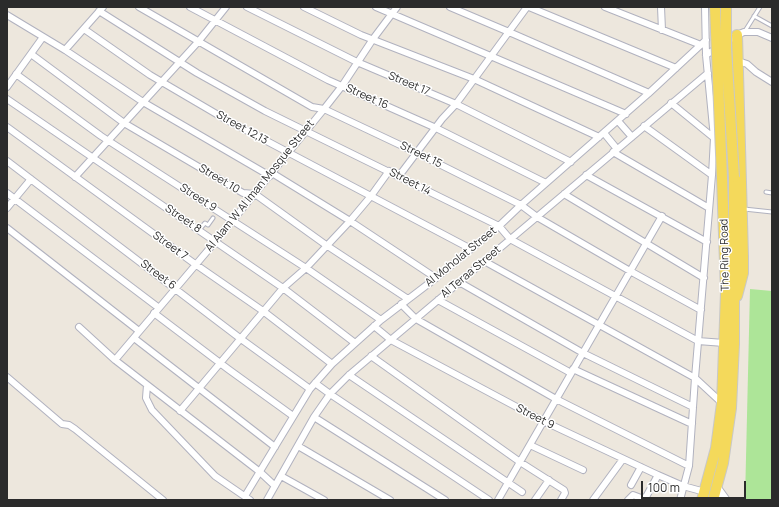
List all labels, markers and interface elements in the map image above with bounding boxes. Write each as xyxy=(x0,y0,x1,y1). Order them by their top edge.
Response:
street label: Street 17 xyxy=(386,69,432,99)
street label: Street 16 xyxy=(343,82,391,112)
street label: Street 12,13 xyxy=(214,108,270,148)
street label: Al Alam W Al Iman Mosque Street xyxy=(203,118,317,254)
street label: Street 15 xyxy=(398,139,444,171)
street label: Street 10 xyxy=(196,162,242,196)
street label: Street 14 xyxy=(387,166,433,198)
street label: Street 9 xyxy=(177,181,219,215)
street label: Street 8 xyxy=(162,202,204,236)
street label: The Ring Road xyxy=(718,219,732,291)
street label: Al Moholat Street xyxy=(423,224,499,290)
street label: Street 7 xyxy=(150,229,190,263)
street label: Al Teraa Street xyxy=(438,243,504,301)
street label: Street 6 xyxy=(138,257,178,293)
street label: Street 9 xyxy=(514,402,556,432)
scale bar xyxy=(643,473,748,499)
text: 100 m xyxy=(648,479,680,496)

